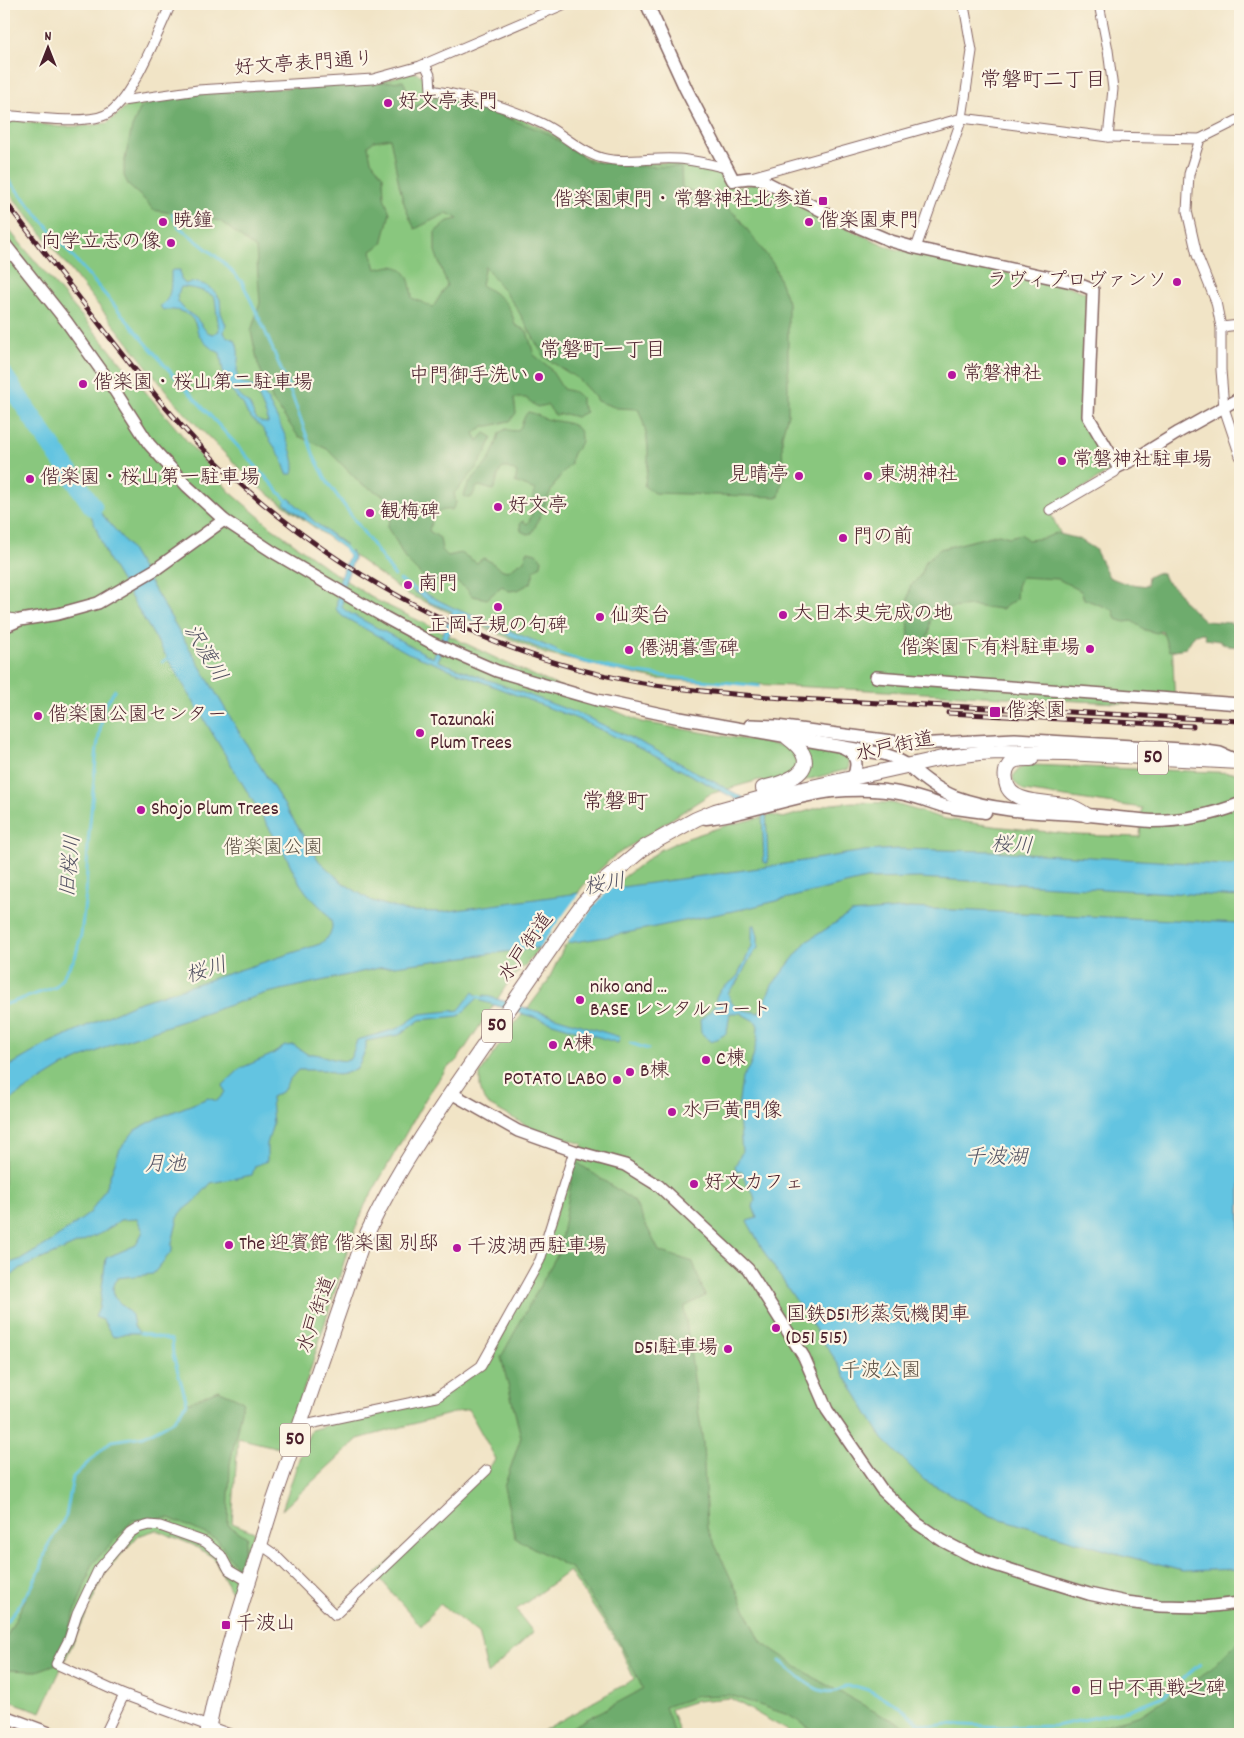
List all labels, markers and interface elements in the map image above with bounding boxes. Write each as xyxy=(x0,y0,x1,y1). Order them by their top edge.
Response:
north arrow xyxy=(22,22,72,72)
text: N xyxy=(45,27,52,47)
street label: 好文亭表門通り xyxy=(233,46,375,84)
district label: 常磐町二丁目 xyxy=(980,67,1106,97)
place label: 好文亭表門 xyxy=(398,89,498,117)
marker: 好文亭表門 xyxy=(382,97,394,109)
place label: 偕楽園東門・常磐神社北参道 xyxy=(553,187,813,215)
marker: 偕楽園東門・常磐神社北参道 xyxy=(817,195,829,207)
place label: 暁鐘 xyxy=(173,208,213,236)
place label: 偕楽園東門 xyxy=(819,208,919,236)
marker: 暁鐘 xyxy=(157,216,169,228)
marker: 偕楽園東門 xyxy=(803,216,815,228)
place label: 向学立志の像 xyxy=(41,229,161,257)
marker: 向学立志の像 xyxy=(165,237,177,249)
place label: ラヴィプロヴァンソ xyxy=(987,268,1167,296)
marker: ラヴィプロヴァンソ xyxy=(1171,276,1183,288)
district label: 常磐町一丁目 xyxy=(540,337,666,367)
place label: 常磐神社 xyxy=(962,361,1042,389)
place label: 中門御手洗い xyxy=(409,363,529,391)
marker: 常磐神社 xyxy=(946,369,958,381)
place label: 偕楽園・桜山第二駐車場 xyxy=(93,370,313,398)
marker: 中門御手洗い xyxy=(533,371,545,383)
marker: 偕楽園・桜山第二駐車場 xyxy=(77,378,89,390)
place label: 常磐神社駐車場 xyxy=(1072,447,1212,475)
marker: 常磐神社駐車場 xyxy=(1056,455,1068,467)
place label: 見晴亭 xyxy=(729,462,789,490)
place label: 東湖神社 xyxy=(878,462,958,490)
place label: 偕楽園・桜山第一駐車場 xyxy=(40,465,260,493)
marker: 見晴亭 xyxy=(793,470,805,482)
marker: 東湖神社 xyxy=(862,470,874,482)
marker: 偕楽園・桜山第一駐車場 xyxy=(24,473,36,485)
place label: 好文亭 xyxy=(508,493,568,521)
place label: 観梅碑 xyxy=(380,499,440,527)
marker: 好文亭 xyxy=(492,501,504,513)
marker: 観梅碑 xyxy=(364,507,376,519)
place label: 門の前 xyxy=(853,524,913,552)
marker: 門の前 xyxy=(837,532,849,544)
place label: 南門 xyxy=(418,571,458,599)
marker: 南門 xyxy=(402,579,414,591)
marker: 正岡子規の句碑 xyxy=(492,601,504,613)
place label: 大日本史完成の地 xyxy=(793,601,953,629)
place label: 仙奕台 xyxy=(610,603,670,631)
marker: 大日本史完成の地 xyxy=(777,609,789,621)
marker: 仙奕台 xyxy=(594,611,606,623)
place label: 正岡子規の句碑 xyxy=(428,613,568,641)
water label: 沢渡川 xyxy=(175,619,233,689)
place label: 偕楽園下有料駐車場 xyxy=(900,635,1080,663)
place label: 僊湖暮雪碑 xyxy=(639,636,739,664)
marker: 偕楽園下有料駐車場 xyxy=(1084,643,1096,655)
marker: 僊湖暮雪碑 xyxy=(623,644,635,656)
place label: 偕楽園 xyxy=(1006,698,1066,726)
place label: 偕楽園公園センター xyxy=(48,702,227,730)
marker: 偕楽園 xyxy=(988,705,1002,719)
place label: Tazunaki Plum Trees xyxy=(430,707,512,758)
marker: 偕楽園公園センター xyxy=(32,710,44,722)
street label: 水戸街道 xyxy=(853,726,937,770)
marker: Tazunaki Plum Trees xyxy=(414,727,426,739)
road number: 50 xyxy=(1138,741,1168,774)
district label: 常磐町 xyxy=(582,788,648,819)
place label: Shojo Plum Trees xyxy=(151,796,279,824)
marker: Shojo Plum Trees xyxy=(135,804,147,816)
water label: 桜川 xyxy=(990,831,1034,863)
water label: 旧桜川 xyxy=(54,833,90,899)
park label: 偕楽園公園 xyxy=(223,835,323,863)
water label: 桜川 xyxy=(582,868,628,904)
street label: 水戸街道 xyxy=(493,907,561,989)
water label: 桜川 xyxy=(183,952,231,992)
place label: niko and ... BASE レンタルコート xyxy=(590,974,772,1025)
marker: niko and ... BASE レンタルコート xyxy=(574,994,586,1006)
road number: 50 xyxy=(482,1009,512,1042)
place label: A棟 xyxy=(563,1031,594,1059)
marker: A棟 xyxy=(547,1039,559,1051)
place label: C棟 xyxy=(716,1046,746,1074)
marker: C棟 xyxy=(700,1054,712,1066)
place label: B棟 xyxy=(640,1058,669,1086)
place label: POTATO LABO xyxy=(503,1066,607,1094)
marker: B棟 xyxy=(624,1066,636,1078)
marker: POTATO LABO xyxy=(611,1074,623,1086)
place label: 水戸黄門像 xyxy=(682,1098,782,1126)
marker: 水戸黄門像 xyxy=(666,1106,678,1118)
water label: 千波湖 xyxy=(965,1144,1029,1174)
water label: 月池 xyxy=(144,1151,187,1181)
place label: 好文カフェ xyxy=(704,1170,804,1198)
marker: 好文カフェ xyxy=(688,1178,700,1190)
place label: The 迎賓館 偕楽園 別邸 xyxy=(239,1231,439,1259)
place label: 千波湖西駐車場 xyxy=(467,1234,607,1262)
marker: The 迎賓館 偕楽園 別邸 xyxy=(223,1239,235,1251)
marker: 千波湖西駐車場 xyxy=(451,1242,463,1254)
street label: 水戸街道 xyxy=(292,1273,344,1357)
place label: 国鉄D51形蒸気機関車 (D51 515) xyxy=(786,1302,970,1353)
marker: 国鉄D51形蒸気機関車 (D51 515) xyxy=(770,1322,782,1334)
place label: D51駐車場 xyxy=(634,1335,718,1363)
marker: D51駐車場 xyxy=(722,1343,734,1355)
park label: 千波公園 xyxy=(841,1358,921,1386)
road number: 50 xyxy=(280,1424,310,1456)
place label: 千波山 xyxy=(236,1611,296,1639)
marker: 千波山 xyxy=(220,1619,232,1631)
place label: 日中不再戦之碑 xyxy=(1086,1676,1226,1704)
marker: 日中不再戦之碑 xyxy=(1070,1684,1082,1696)

